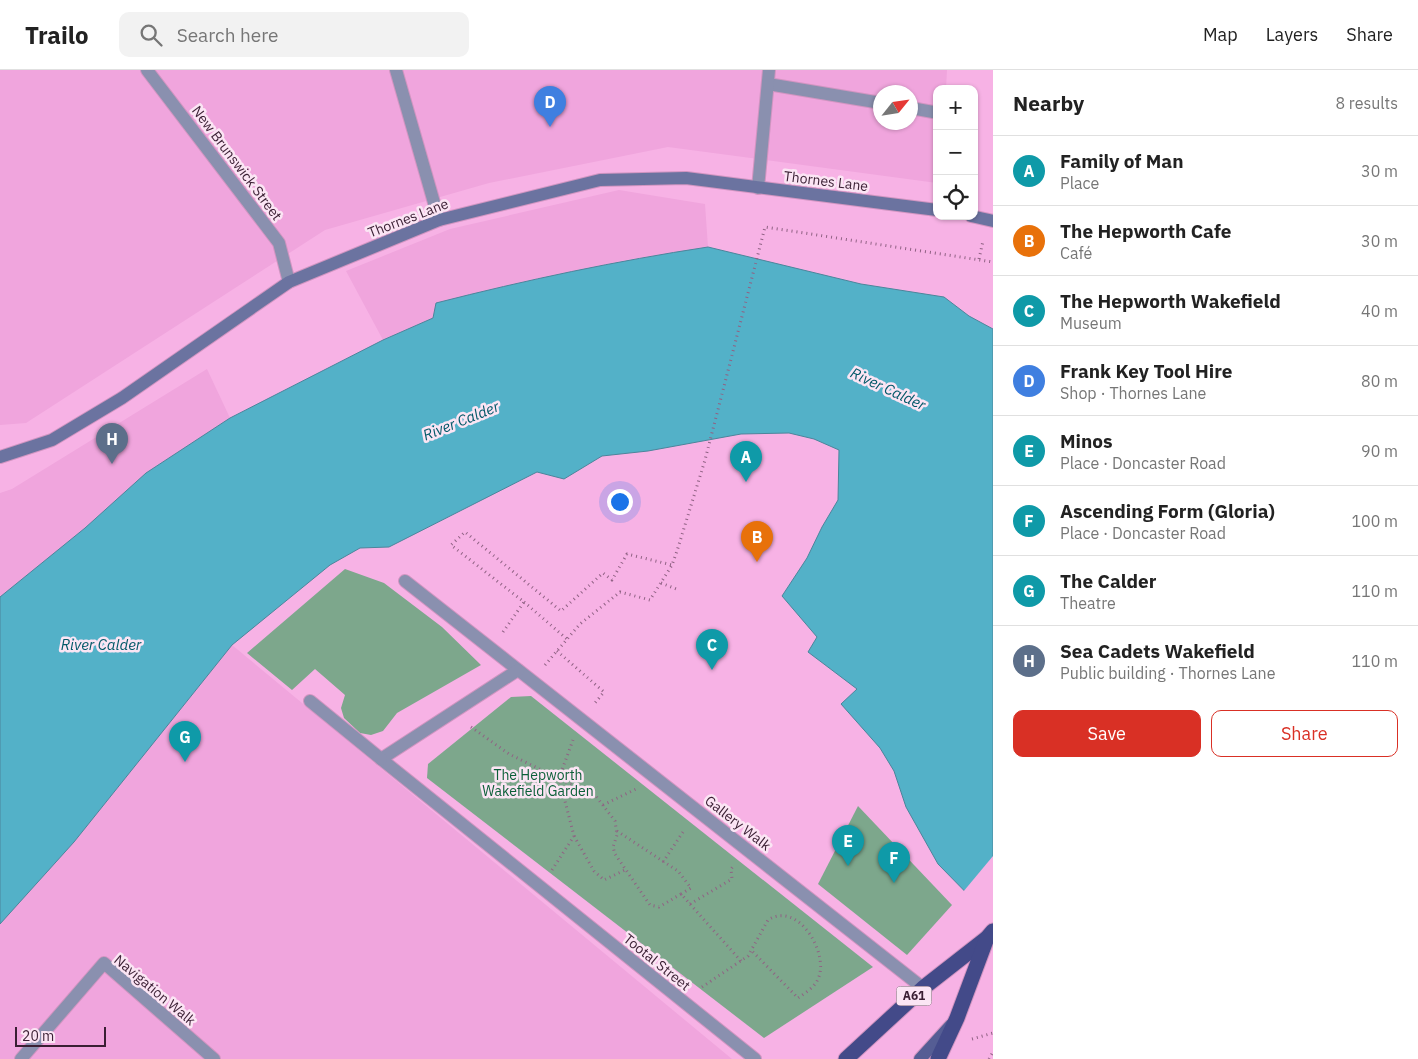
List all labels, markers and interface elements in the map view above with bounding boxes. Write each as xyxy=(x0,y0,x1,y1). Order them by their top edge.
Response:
search box xyxy=(119,12,469,57)
text: Trailo xyxy=(25,19,89,51)
icon: search xyxy=(137,21,165,49)
text: Search here xyxy=(177,23,278,47)
text: Map xyxy=(1203,23,1238,46)
text: Layers xyxy=(1266,23,1318,46)
text: Share xyxy=(1346,23,1393,46)
north arrow xyxy=(873,85,918,130)
map controls xyxy=(933,85,978,220)
button: + xyxy=(933,85,978,130)
pin: D xyxy=(534,86,566,127)
text: Nearby xyxy=(1013,89,1084,117)
text: 8 results xyxy=(1335,93,1398,113)
street label: New Brunswick Street xyxy=(188,102,286,224)
button: − xyxy=(933,130,978,175)
text: Family of Man xyxy=(1060,149,1184,173)
text: A xyxy=(1024,161,1034,181)
text: 30 m xyxy=(1361,161,1398,181)
street label: Thornes Lane xyxy=(783,167,869,195)
text: Place xyxy=(1060,173,1099,193)
button: locate xyxy=(933,175,978,220)
street label: Thornes Lane xyxy=(365,194,451,242)
text: The Hepworth Cafe xyxy=(1060,219,1231,243)
text: B xyxy=(1024,231,1034,251)
text: 30 m xyxy=(1361,231,1398,251)
text: Café xyxy=(1060,243,1092,263)
text: The Hepworth Wakefield xyxy=(1060,289,1281,313)
text: C xyxy=(1024,301,1034,321)
text: 40 m xyxy=(1361,301,1398,321)
text: Museum xyxy=(1060,313,1122,333)
text: Frank Key Tool Hire xyxy=(1060,359,1232,383)
water label: River Calder xyxy=(848,363,929,414)
text: D xyxy=(1023,371,1035,391)
text: 80 m xyxy=(1361,371,1398,391)
text: Shop · Thornes Lane xyxy=(1060,383,1206,403)
water label: River Calder xyxy=(420,396,502,444)
pin: H xyxy=(96,423,128,464)
text: Minos xyxy=(1060,429,1113,453)
pin: A xyxy=(730,441,762,482)
text: E xyxy=(1024,441,1034,461)
text: 90 m xyxy=(1361,441,1398,461)
text: Place · Doncaster Road xyxy=(1060,453,1226,473)
your location xyxy=(607,489,633,515)
text: Ascending Form (Gloria) xyxy=(1060,499,1275,523)
text: F xyxy=(1024,511,1034,531)
text: 100 m xyxy=(1351,511,1398,531)
pin: B xyxy=(741,521,773,562)
text: Place · Doncaster Road xyxy=(1060,523,1226,543)
text: The Calder xyxy=(1060,569,1156,593)
text: G xyxy=(1023,581,1035,601)
text: 110 m xyxy=(1351,581,1398,601)
text: Theatre xyxy=(1060,593,1116,613)
pin: C xyxy=(696,629,728,670)
water label: River Calder xyxy=(61,635,142,654)
text: Sea Cadets Wakefield xyxy=(1060,639,1255,663)
text: H xyxy=(1023,651,1035,671)
text: 110 m xyxy=(1351,651,1398,671)
text: Public building · Thornes Lane xyxy=(1060,663,1275,683)
button: Save xyxy=(1013,710,1201,757)
button: Share xyxy=(1211,710,1398,757)
pin: G xyxy=(169,721,201,762)
park label: The Hepworth Wakefield Garden xyxy=(482,766,594,800)
street label: Gallery Walk xyxy=(701,792,775,855)
pin: E xyxy=(832,825,864,866)
pin: F xyxy=(878,842,910,883)
street label: Tootal Street xyxy=(620,930,694,994)
street label: Navigation Walk xyxy=(111,951,200,1030)
road number: A61 xyxy=(896,986,932,1006)
scale bar xyxy=(15,1024,106,1047)
text: 20 m xyxy=(22,1027,54,1045)

